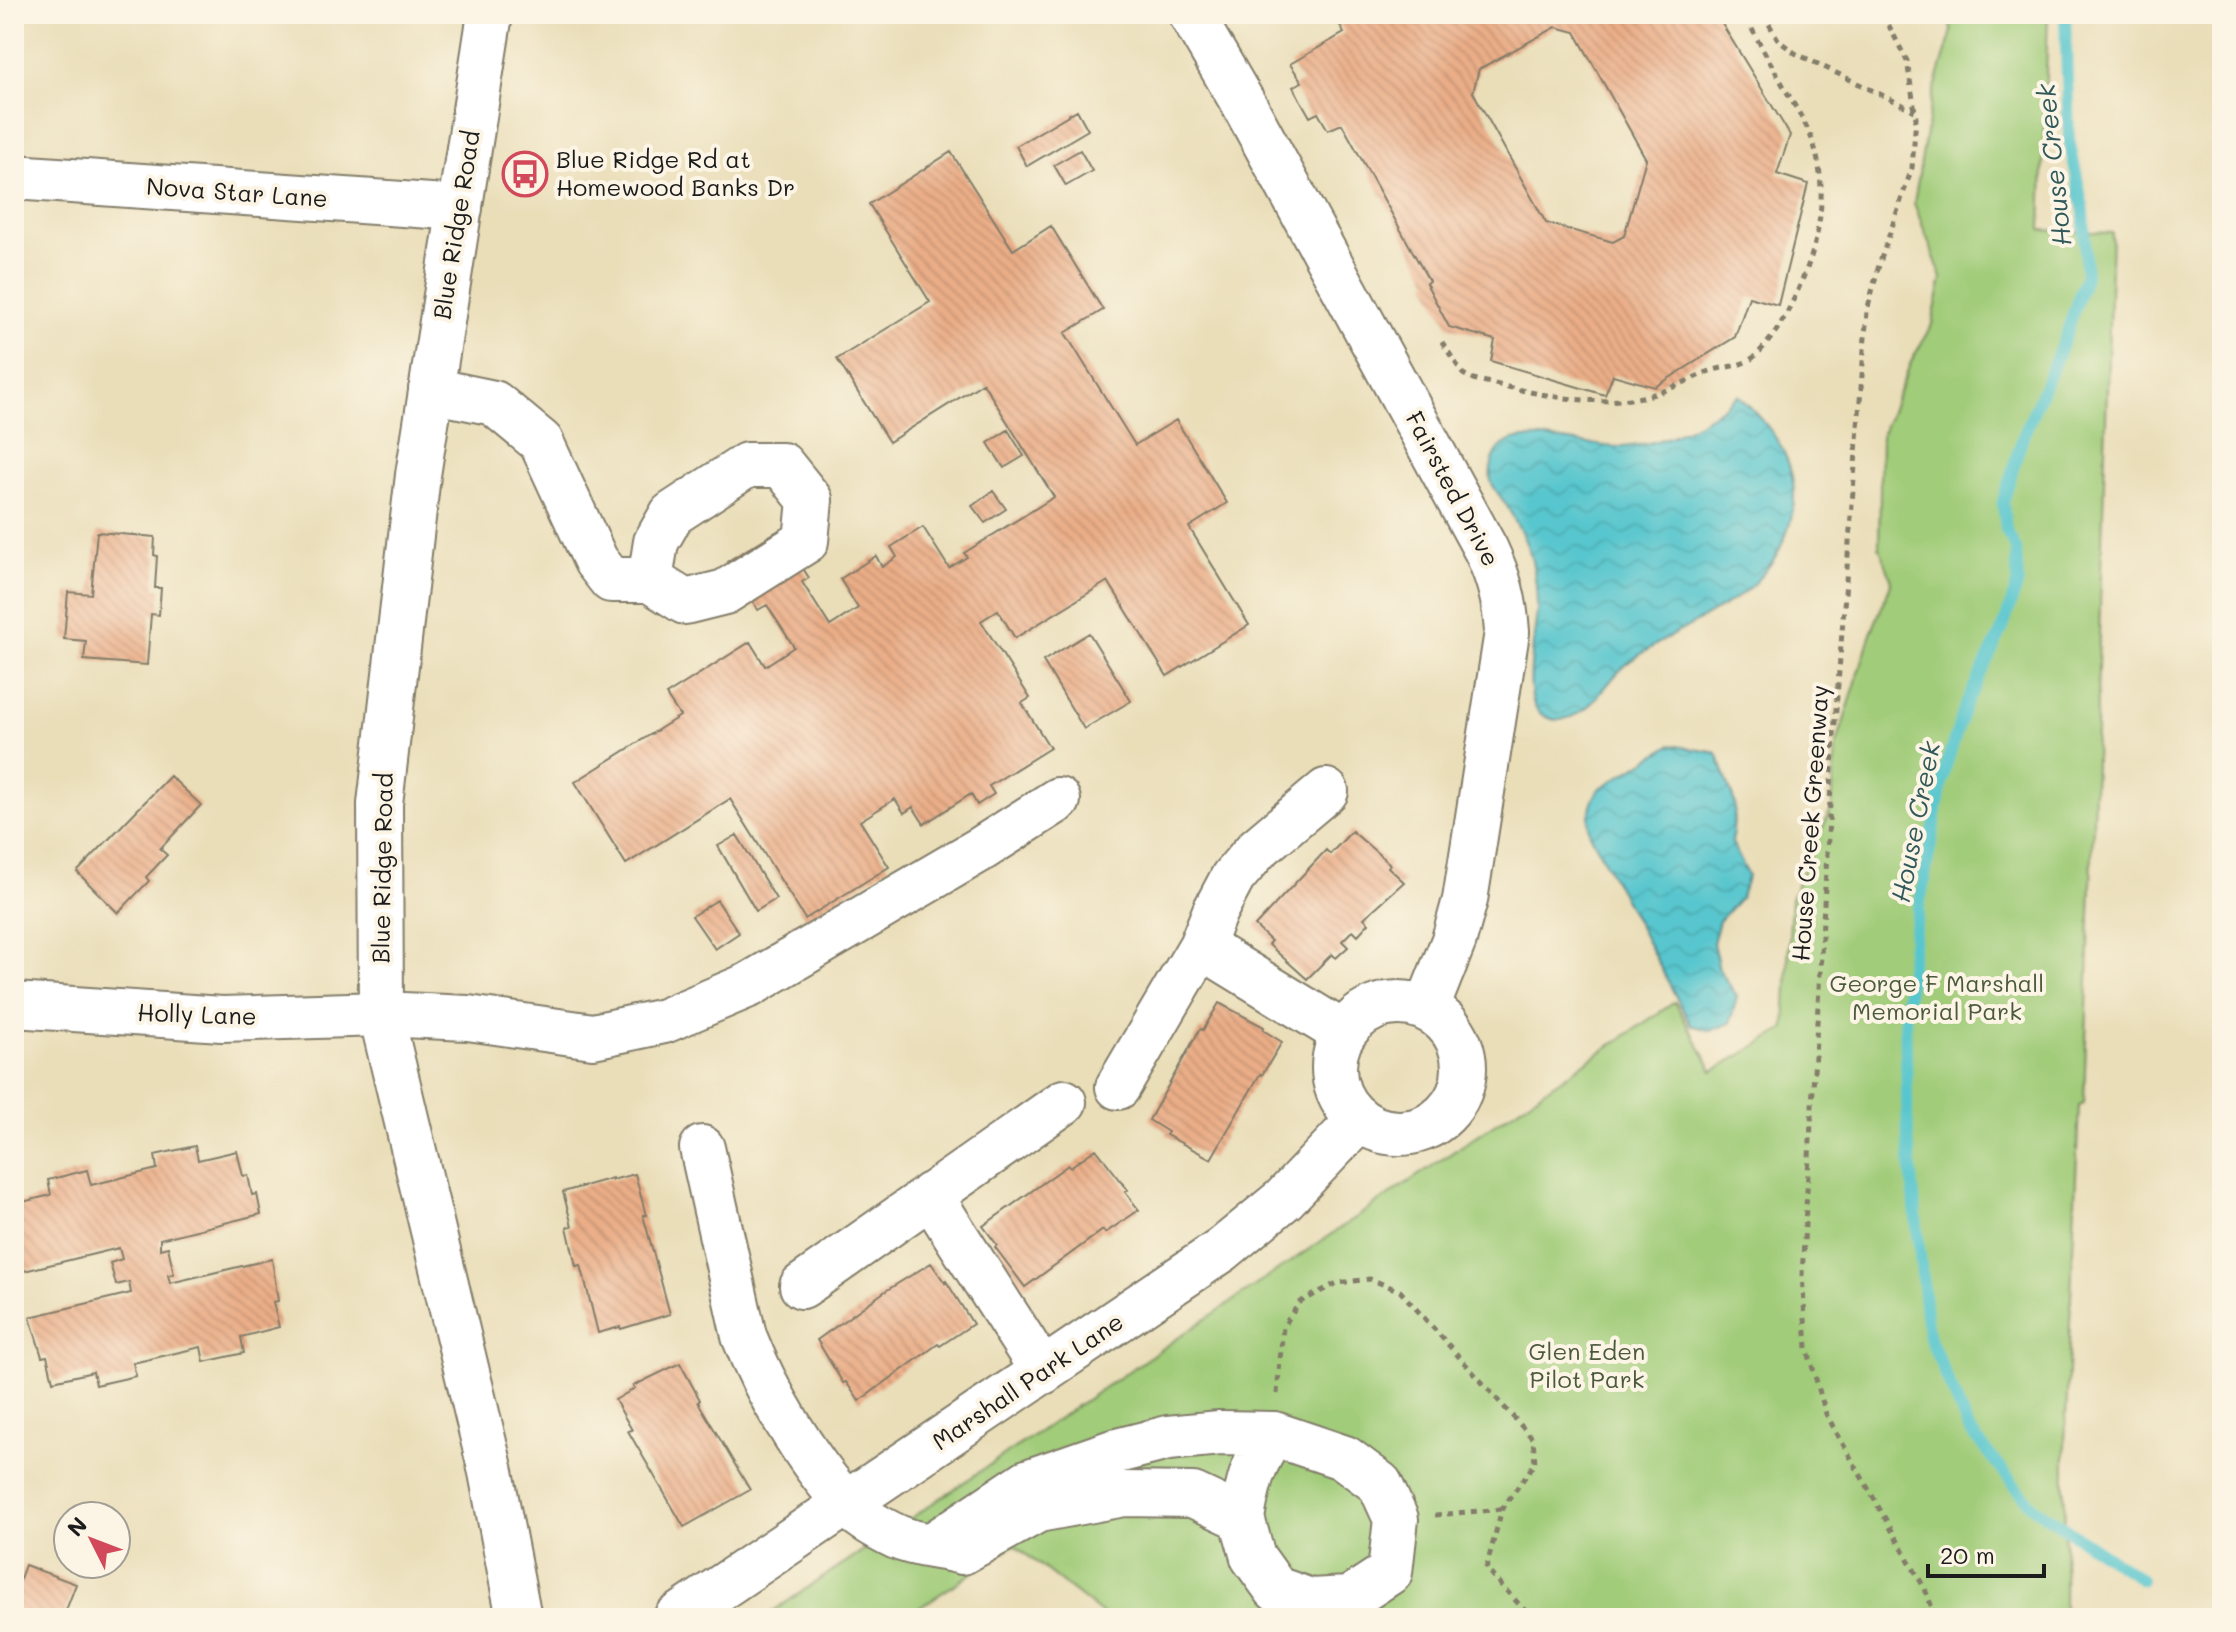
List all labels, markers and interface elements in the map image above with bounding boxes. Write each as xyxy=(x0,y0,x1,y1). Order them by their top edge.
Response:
water label: House Creek xyxy=(2027,81,2078,248)
street label: Blue Ridge Road xyxy=(425,128,486,321)
place label: Blue Ridge Rd at Homewood Banks Dr xyxy=(556,143,795,202)
bus stop icon: Blue Ridge Rd at Homewood Banks Dr xyxy=(501,150,549,198)
street label: Nova Star Lane xyxy=(145,170,329,213)
street label: Fairsted Drive xyxy=(1399,405,1507,571)
street label: House Creek Greenway xyxy=(1784,684,1835,962)
water label: House Creek xyxy=(1883,737,1947,905)
street label: Blue Ridge Road xyxy=(364,772,399,964)
park label: George F Marshall Memorial Park xyxy=(1830,967,2044,1026)
street label: Holly Lane xyxy=(137,996,257,1031)
street label: Marshall Park Lane xyxy=(926,1305,1129,1456)
park label: Glen Eden Pilot Park xyxy=(1529,1335,1645,1394)
north arrow xyxy=(52,1500,132,1580)
text: N xyxy=(60,1510,93,1542)
scale bar xyxy=(1928,1528,2044,1578)
text: 20 m xyxy=(1940,1539,1995,1570)

